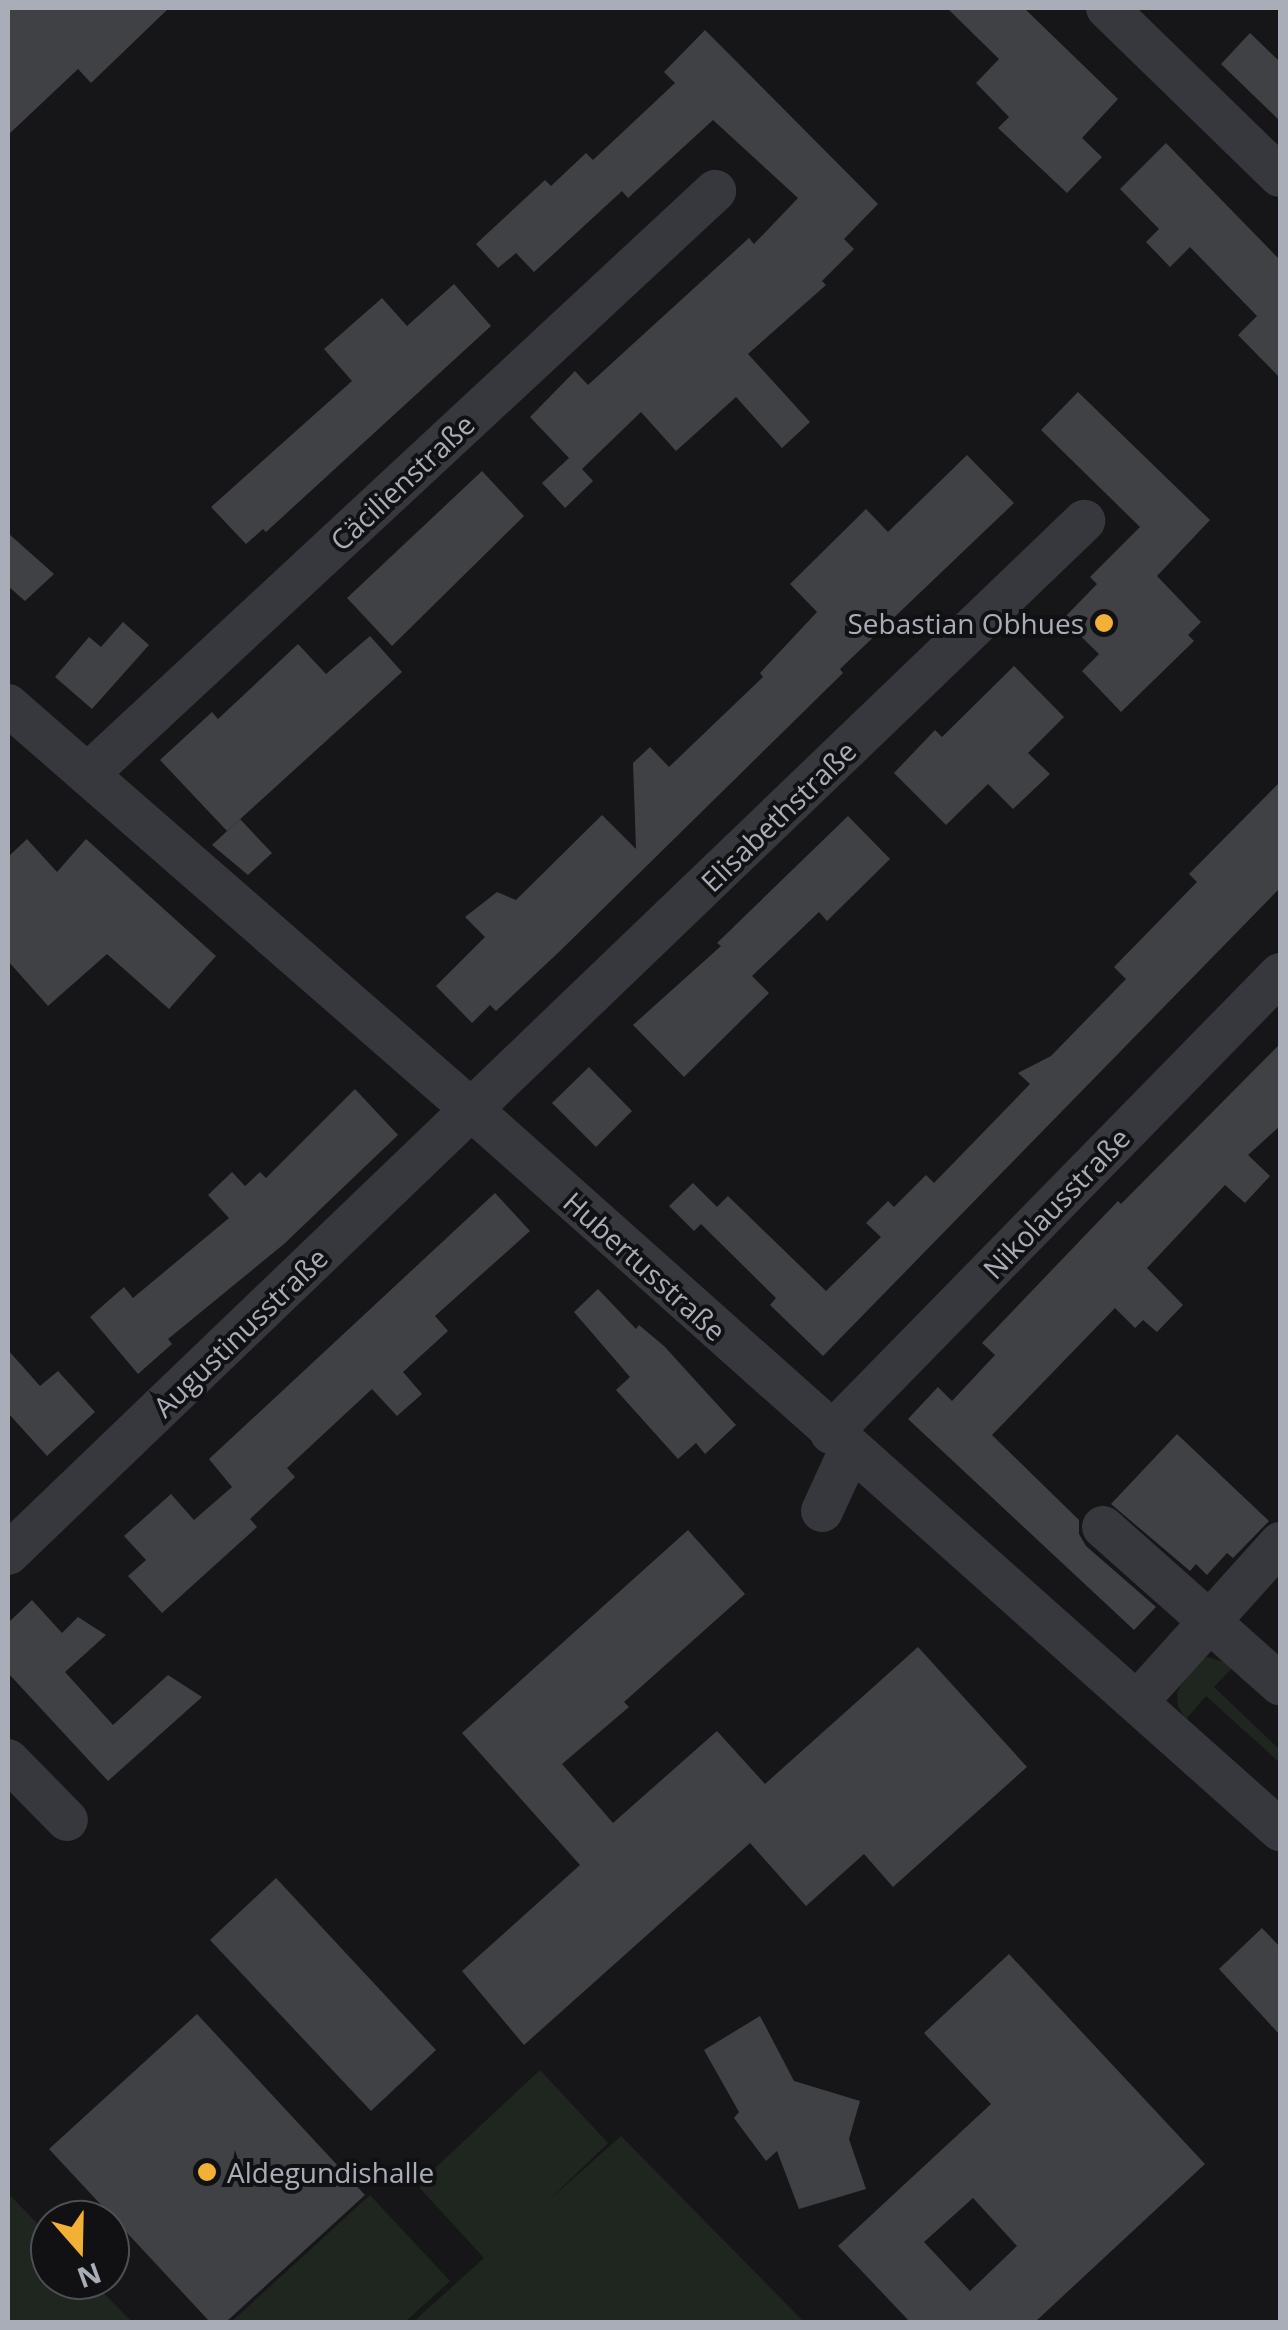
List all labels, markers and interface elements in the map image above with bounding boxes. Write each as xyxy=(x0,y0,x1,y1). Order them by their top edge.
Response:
street label: Cäcilienstraße xyxy=(323,407,481,557)
place label: Sebastian Obhues xyxy=(848,606,1084,640)
marker: Sebastian Obhues xyxy=(1093,612,1115,634)
street label: Elisabethstraße xyxy=(694,734,862,898)
street label: Nikolausstraße xyxy=(976,1121,1136,1285)
street label: Hubertusstraße xyxy=(557,1185,733,1347)
street label: Augustinusstraße xyxy=(146,1240,334,1424)
place label: Aldegundishalle xyxy=(227,2155,434,2189)
marker: Aldegundishalle xyxy=(196,2161,218,2183)
north arrow xyxy=(30,2200,130,2300)
text: N xyxy=(72,2255,107,2298)

